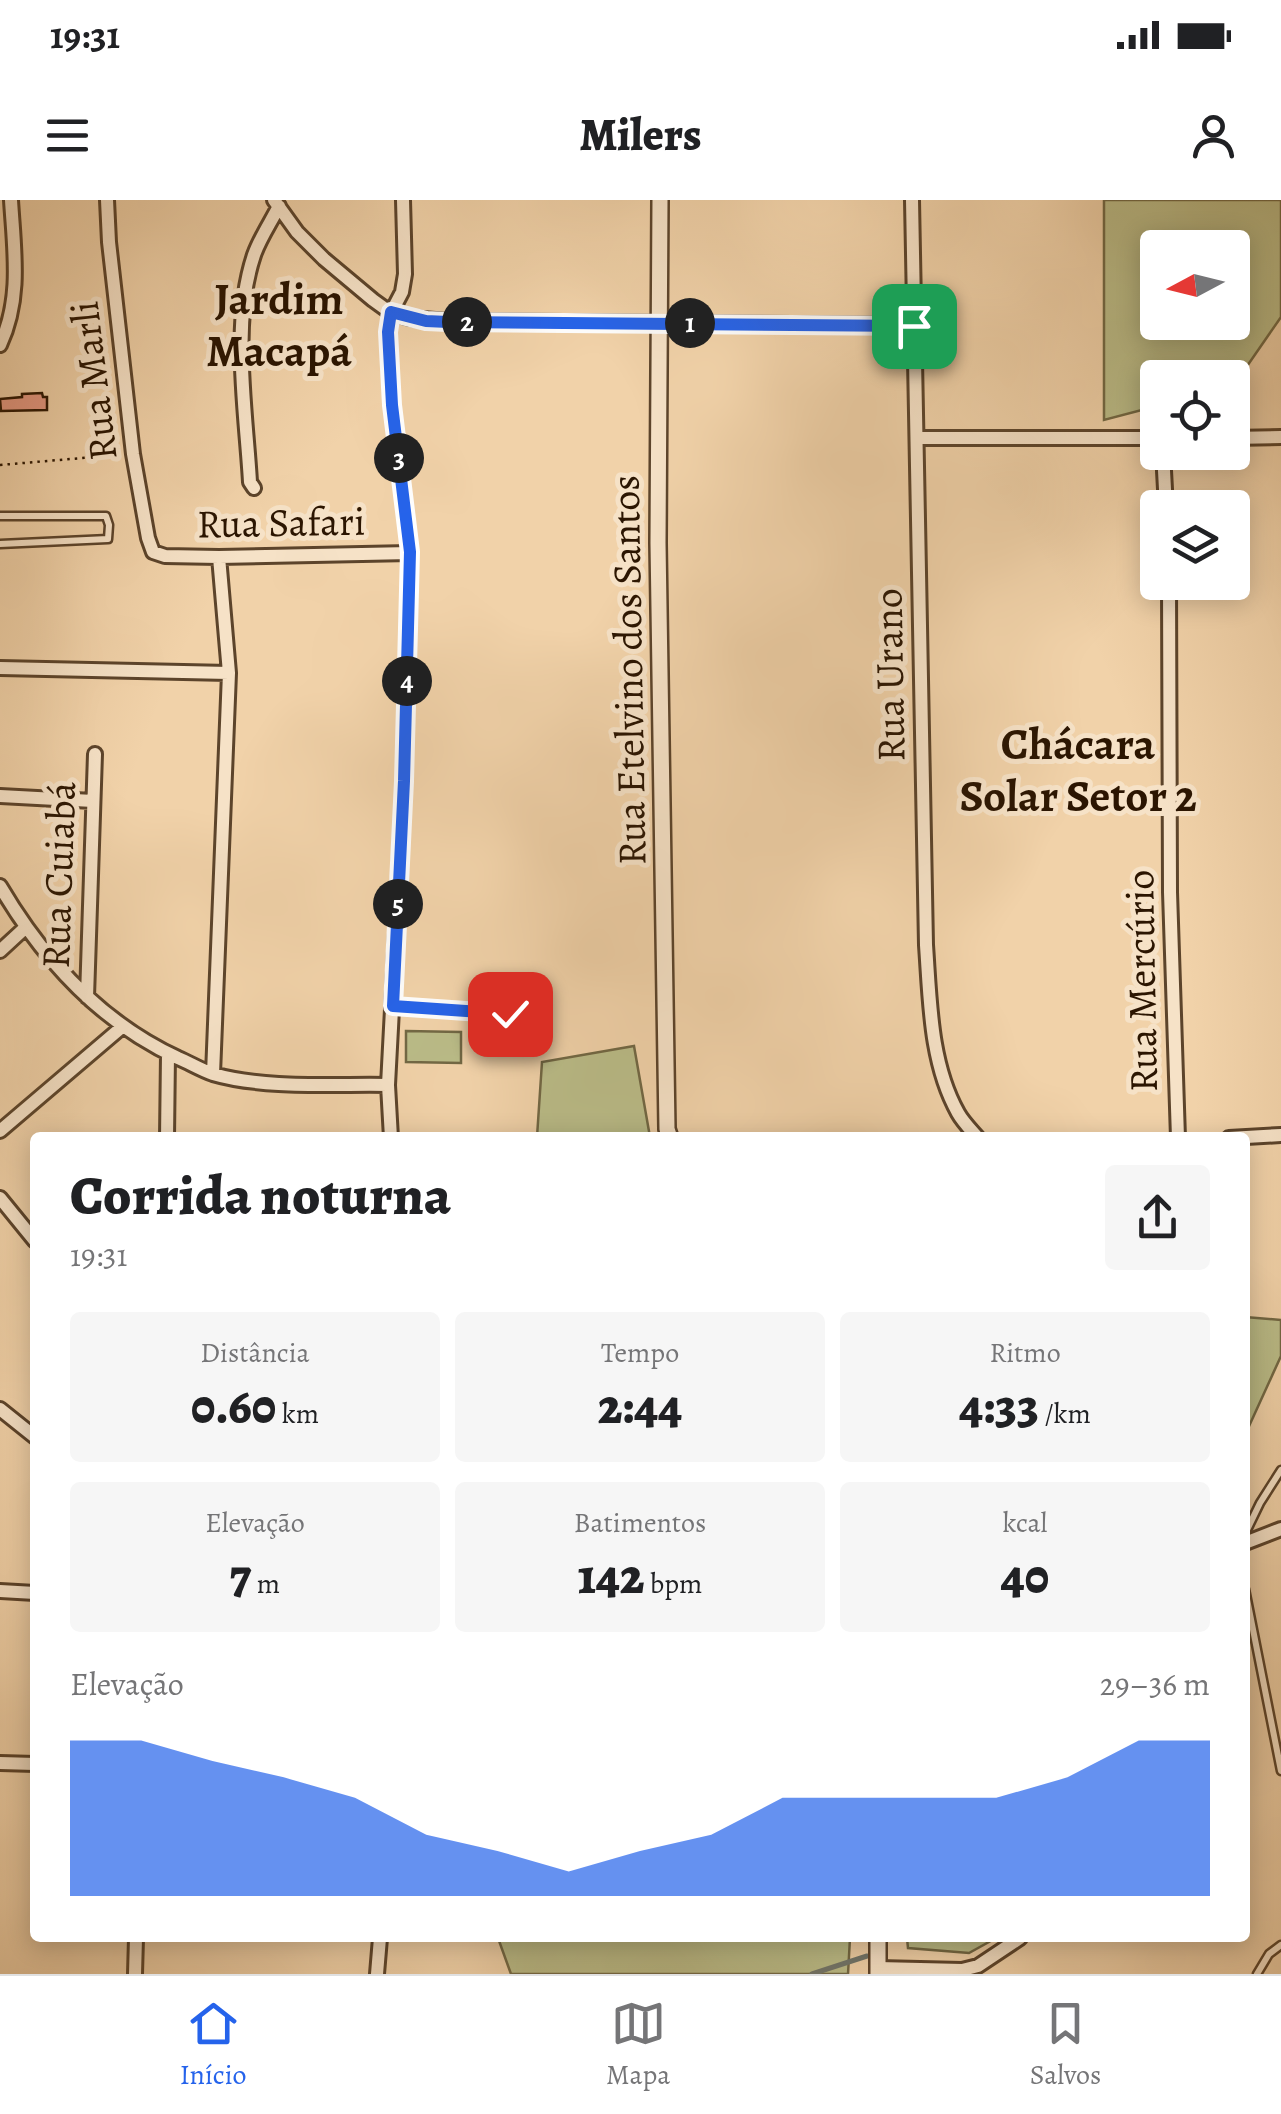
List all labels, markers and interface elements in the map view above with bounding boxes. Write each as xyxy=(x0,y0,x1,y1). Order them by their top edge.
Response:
text: 19:31 xyxy=(50,9,120,61)
text: Milers xyxy=(579,104,702,166)
icon: menu xyxy=(40,108,95,163)
icon: person xyxy=(1186,108,1241,163)
north arrow xyxy=(1140,230,1250,340)
map controls xyxy=(1140,230,1250,600)
district label: Jardim Macapá xyxy=(206,268,352,382)
pin xyxy=(872,284,957,369)
pin: 2 xyxy=(442,297,492,347)
street label: Rua Marli xyxy=(56,298,131,464)
pin: 1 xyxy=(665,298,715,348)
icon: arrive xyxy=(887,299,942,354)
text: 2 xyxy=(460,303,474,341)
text: 1 xyxy=(685,304,695,342)
button: locate xyxy=(1140,360,1250,470)
pin: 3 xyxy=(374,433,424,483)
text: 3 xyxy=(393,439,405,477)
street label: Rua Etelvino dos Santos xyxy=(598,474,659,866)
button: layers xyxy=(1140,490,1250,600)
street label: Rua Safari xyxy=(196,494,366,551)
street label: Rua Urano xyxy=(860,588,919,762)
pin: 4 xyxy=(382,656,432,706)
text: 4 xyxy=(400,662,414,700)
district label: Chácara Solar Setor 2 xyxy=(959,713,1197,827)
street label: Rua Cuiabá xyxy=(28,780,89,969)
street label: Rua Mercúrio xyxy=(1112,869,1171,1093)
pin: 5 xyxy=(373,879,423,929)
text: 5 xyxy=(392,885,404,923)
pin xyxy=(468,972,553,1057)
icon: check xyxy=(483,987,538,1042)
text: Corrida noturna xyxy=(70,1158,451,1233)
button: share xyxy=(1105,1165,1210,1270)
text: 19:31 xyxy=(70,1233,127,1277)
text: Distância xyxy=(200,1334,310,1372)
text: Tempo xyxy=(601,1334,679,1372)
text: Ritmo xyxy=(989,1334,1061,1372)
text: 0.60 xyxy=(191,1372,276,1440)
text: 2:44 xyxy=(598,1372,682,1440)
text: 4:33 xyxy=(959,1372,1039,1440)
text: km xyxy=(276,1395,319,1433)
text: /km xyxy=(1039,1395,1091,1433)
text: Elevação xyxy=(205,1504,305,1542)
text: Batimentos xyxy=(574,1504,706,1542)
text: kcal xyxy=(1003,1504,1047,1542)
text: 7 xyxy=(230,1542,251,1610)
text: 142 xyxy=(578,1542,644,1610)
text: 40 xyxy=(1001,1542,1049,1610)
text: m xyxy=(251,1565,280,1603)
text: bpm xyxy=(644,1565,702,1603)
text: Elevação xyxy=(70,1662,184,1706)
text: 29–36 m xyxy=(1100,1662,1210,1706)
tab: Início xyxy=(180,1996,247,2094)
tab: Mapa xyxy=(606,1996,670,2094)
tab: Salvos xyxy=(1030,1996,1101,2094)

